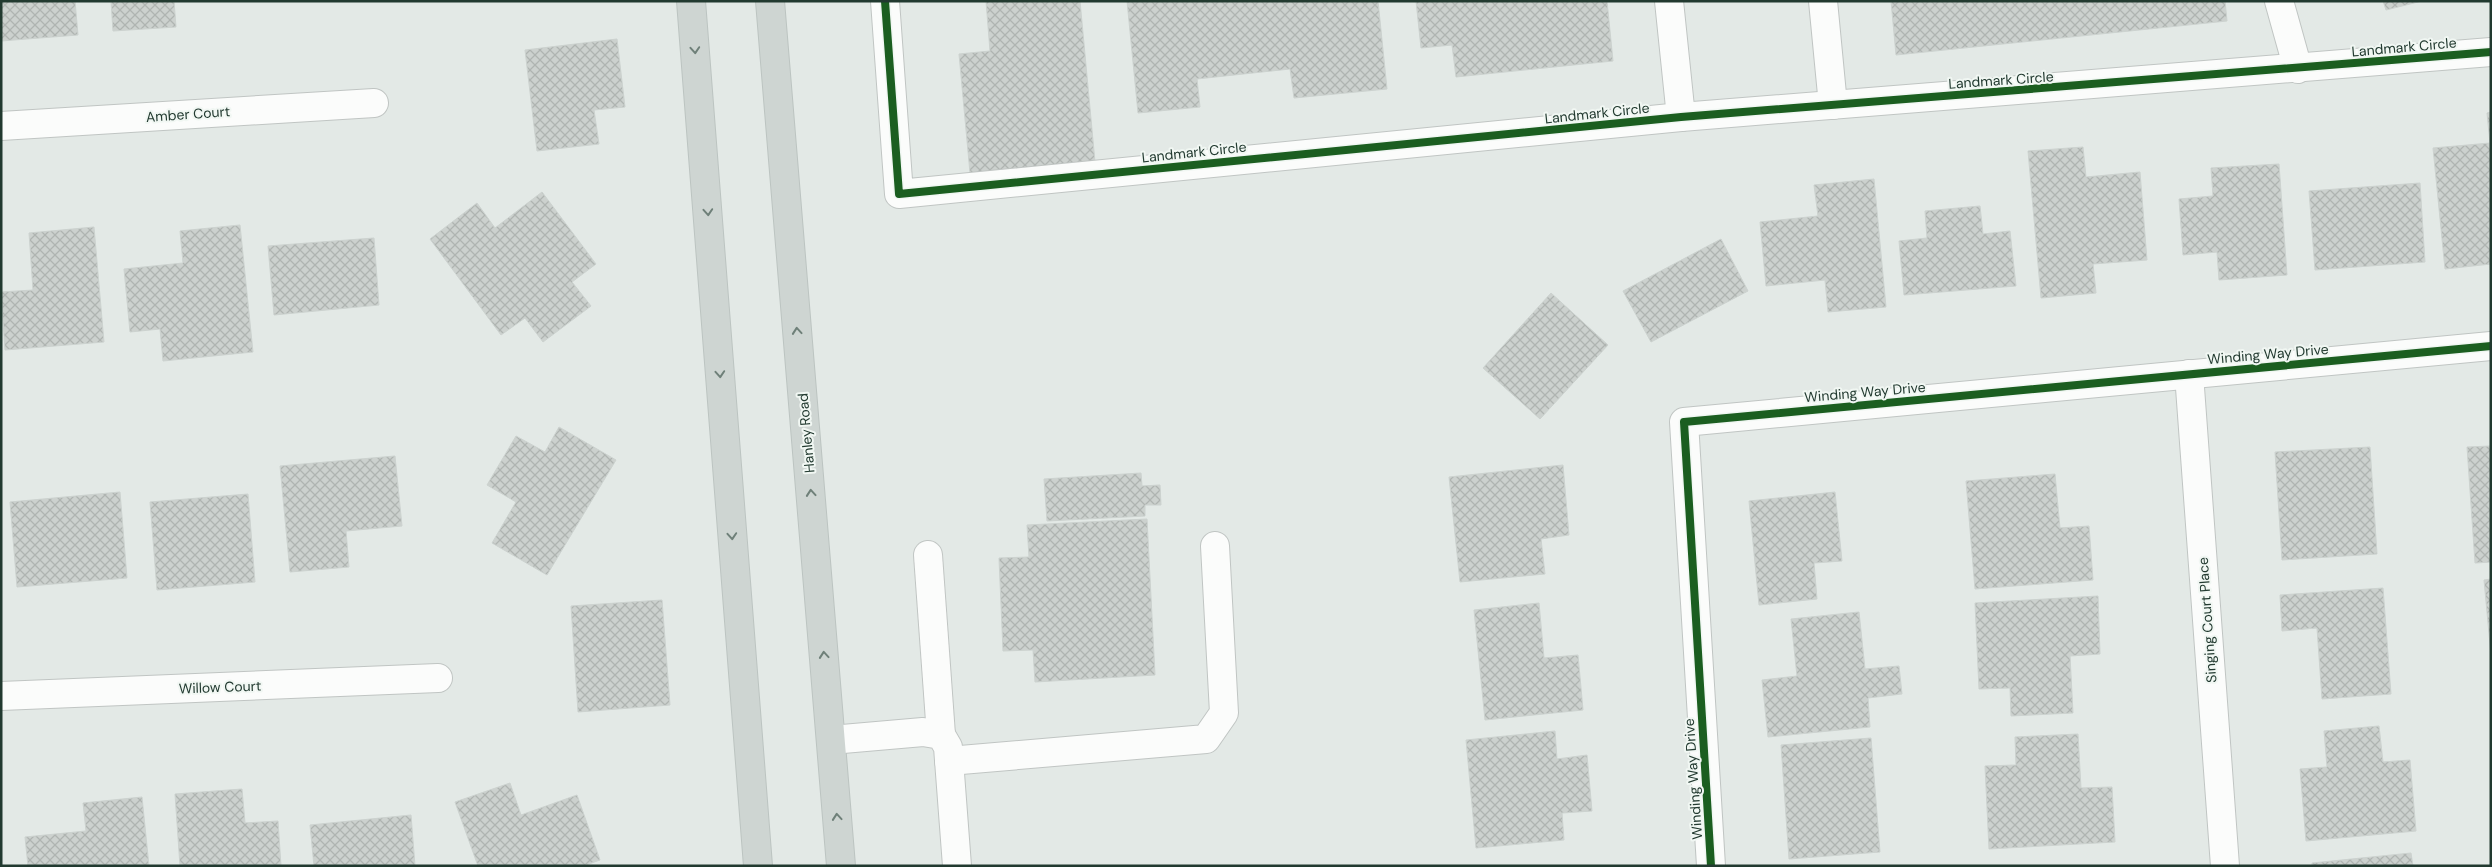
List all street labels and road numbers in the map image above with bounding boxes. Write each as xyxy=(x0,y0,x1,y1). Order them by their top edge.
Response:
street label: Landmark Circle xyxy=(2351,33,2457,61)
street label: Landmark Circle xyxy=(1948,67,2054,93)
street label: Landmark Circle xyxy=(1544,99,1650,127)
street label: Amber Court xyxy=(145,102,231,126)
street label: Landmark Circle xyxy=(1141,138,1247,166)
street label: Winding Way Drive xyxy=(2207,340,2329,368)
street label: Winding Way Drive xyxy=(1804,378,1926,406)
street label: Hanley Road xyxy=(794,392,818,474)
street label: Singing Court Place xyxy=(2194,557,2220,683)
street label: Willow Court xyxy=(178,677,262,697)
street label: Winding Way Drive xyxy=(1680,718,1706,840)

